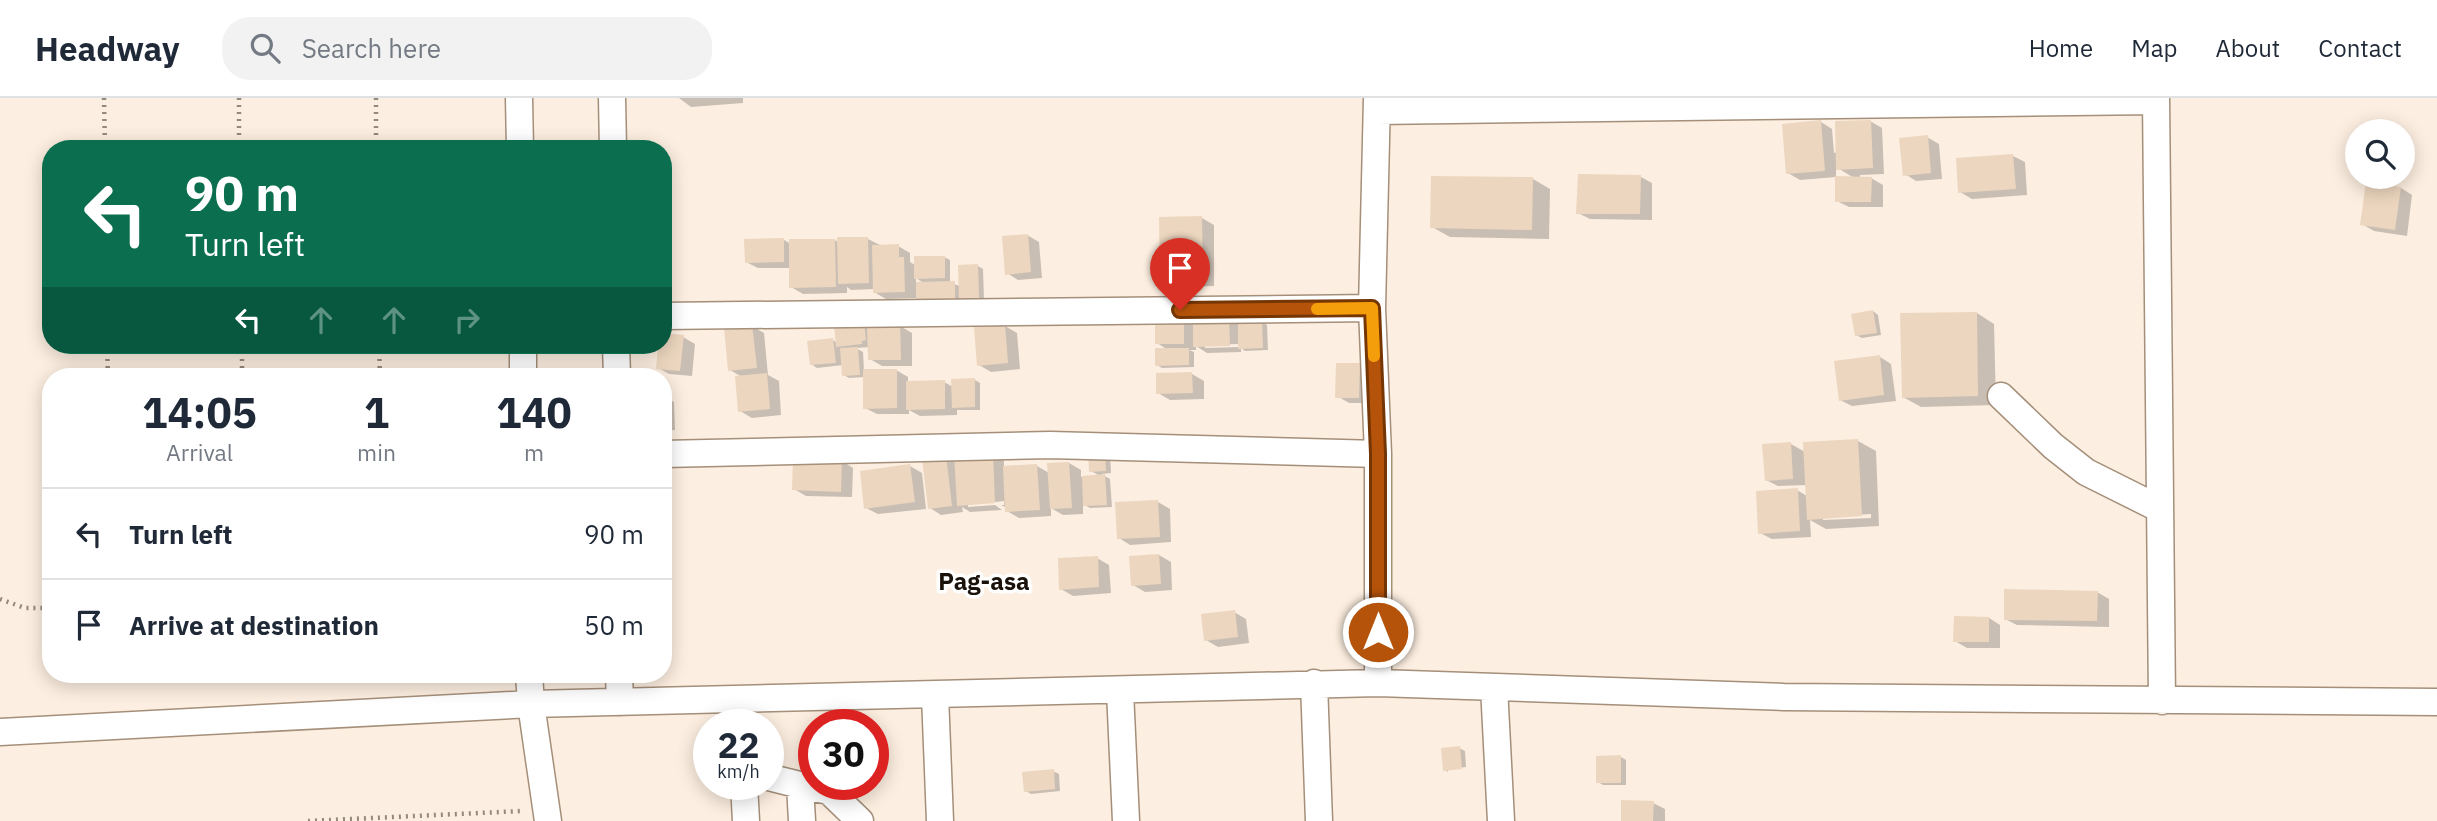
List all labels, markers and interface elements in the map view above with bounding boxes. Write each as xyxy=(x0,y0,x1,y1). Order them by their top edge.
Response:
search box xyxy=(222,17,712,80)
text: Headway xyxy=(35,27,180,70)
icon: search xyxy=(246,29,284,67)
text: Search here xyxy=(302,31,441,65)
text: Home xyxy=(2029,32,2093,64)
text: Map xyxy=(2131,32,2177,64)
text: About xyxy=(2215,32,2280,64)
text: Contact xyxy=(2318,32,2402,64)
map controls xyxy=(2345,119,2415,189)
button: search xyxy=(2345,119,2415,189)
text: 90 m xyxy=(185,161,299,224)
icon: left xyxy=(70,168,161,259)
text: Turn left xyxy=(185,223,305,265)
pin xyxy=(1150,238,1210,310)
icon: arrive xyxy=(1161,249,1199,287)
icon: left xyxy=(229,301,267,339)
icon: ahead xyxy=(302,301,340,339)
icon: ahead xyxy=(375,301,413,339)
icon: right xyxy=(448,301,486,339)
text: 14:05 xyxy=(142,385,257,440)
text: 1 xyxy=(364,385,389,440)
text: 140 xyxy=(496,385,572,440)
text: Arrival xyxy=(166,437,233,467)
text: min xyxy=(357,437,396,467)
text: m xyxy=(524,437,544,467)
icon: left xyxy=(70,515,108,553)
text: Turn left xyxy=(129,517,232,551)
text: 90 m xyxy=(584,517,644,551)
district label: Pag-asa xyxy=(938,565,1030,597)
position arrow xyxy=(1341,595,1415,669)
icon: arrive xyxy=(70,606,108,644)
text: Arrive at destination xyxy=(129,608,379,642)
text: 50 m xyxy=(584,608,644,642)
speed limit sign: 30 xyxy=(798,709,889,800)
text: 22 xyxy=(717,722,760,768)
text: km/h xyxy=(717,760,760,783)

